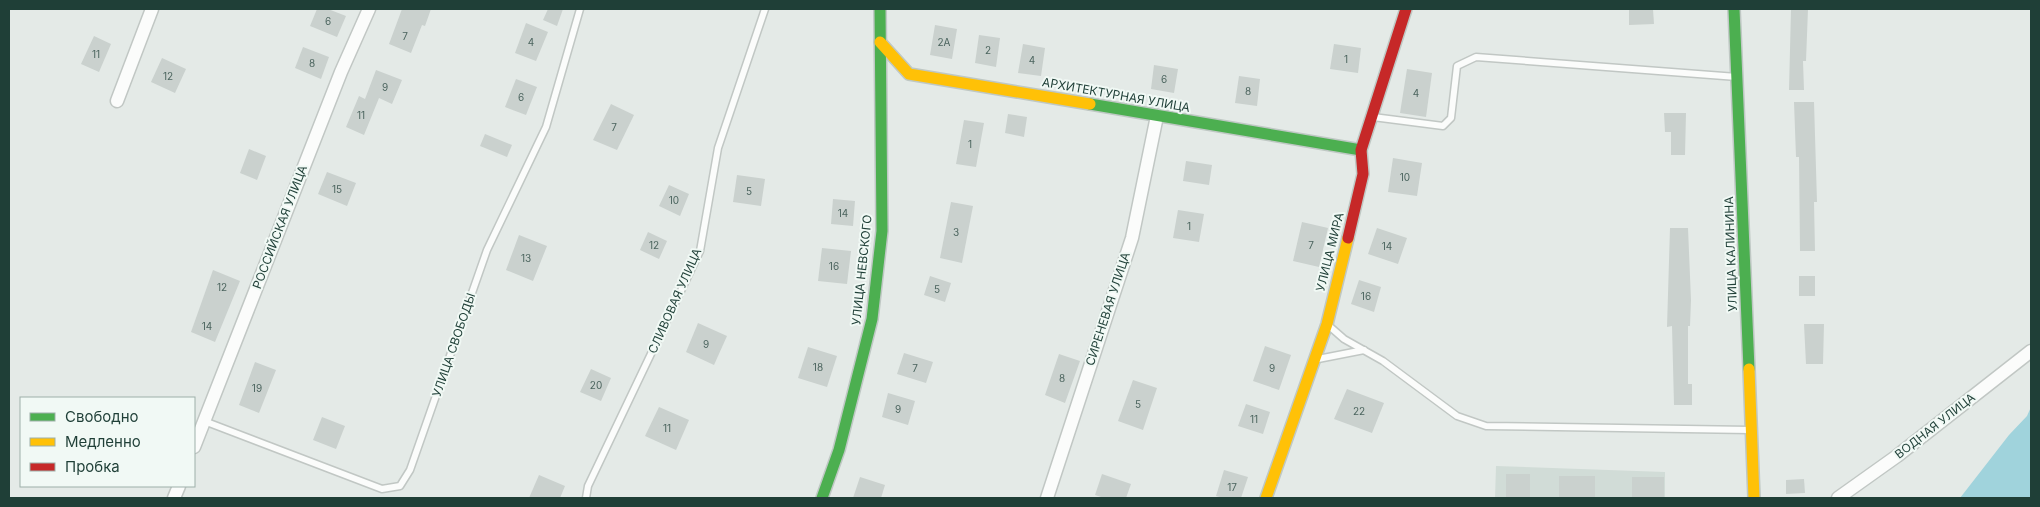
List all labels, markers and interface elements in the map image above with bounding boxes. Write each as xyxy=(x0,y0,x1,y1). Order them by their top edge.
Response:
house number: 6 xyxy=(325,15,331,27)
house number: 7 xyxy=(402,30,408,42)
house number: 4 xyxy=(528,36,534,48)
house number: 2А xyxy=(938,36,951,48)
house number: 2 xyxy=(985,44,991,56)
house number: 11 xyxy=(92,48,100,60)
house number: 1 xyxy=(1344,53,1348,65)
house number: 4 xyxy=(1029,54,1035,66)
house number: 8 xyxy=(309,57,315,69)
house number: 12 xyxy=(163,70,173,82)
house number: 6 xyxy=(1161,73,1167,85)
street label: АРХИТЕКТУРНАЯ УЛИЦА xyxy=(1041,74,1191,115)
house number: 9 xyxy=(382,81,388,93)
house number: 8 xyxy=(1245,85,1251,97)
house number: 4 xyxy=(1413,87,1419,99)
house number: 6 xyxy=(518,91,524,103)
house number: 11 xyxy=(357,109,365,121)
house number: 7 xyxy=(611,121,617,133)
house number: 1 xyxy=(968,138,972,150)
street label: РОССИЙСКАЯ УЛИЦА xyxy=(249,163,310,291)
house number: 10 xyxy=(1400,171,1410,183)
house number: 15 xyxy=(332,183,342,195)
house number: 5 xyxy=(746,185,752,197)
house number: 10 xyxy=(669,194,679,206)
street label: УЛИЦА КАЛИНИНА xyxy=(1721,196,1740,312)
house number: 14 xyxy=(838,207,848,219)
street label: УЛИЦА МИРА xyxy=(1312,211,1347,293)
street label: УЛИЦА НЕВСКОГО xyxy=(848,214,875,326)
house number: 1 xyxy=(1187,220,1191,232)
house number: 3 xyxy=(953,226,959,238)
house number: 12 xyxy=(649,239,659,251)
house number: 7 xyxy=(1308,239,1314,251)
house number: 14 xyxy=(1382,240,1392,252)
street label: СЛИВОВАЯ УЛИЦА xyxy=(645,246,704,356)
street label: СИРЕНЕВАЯ УЛИЦА xyxy=(1082,250,1133,368)
house number: 13 xyxy=(521,252,531,264)
house number: 16 xyxy=(829,260,839,272)
house number: 12 xyxy=(217,281,227,293)
house number: 5 xyxy=(934,283,940,295)
house number: 16 xyxy=(1361,290,1371,302)
street label: УЛИЦА СВОБОДЫ xyxy=(429,291,478,399)
house number: 14 xyxy=(202,320,212,332)
house number: 9 xyxy=(703,338,709,350)
house number: 18 xyxy=(813,361,823,373)
house number: 7 xyxy=(912,362,918,374)
house number: 9 xyxy=(1269,362,1275,374)
house number: 8 xyxy=(1059,372,1065,384)
house number: 20 xyxy=(590,379,602,391)
house number: 19 xyxy=(252,382,262,394)
street label: ВОДНАЯ УЛИЦА xyxy=(1892,390,1978,462)
legend xyxy=(20,397,195,487)
house number: 5 xyxy=(1135,398,1141,410)
house number: 9 xyxy=(895,403,901,415)
house number: 22 xyxy=(1353,405,1365,417)
text: Свободно xyxy=(65,407,139,426)
house number: 11 xyxy=(1250,413,1258,425)
house number: 11 xyxy=(663,422,671,434)
text: Медленно xyxy=(65,432,141,451)
text: Пробка xyxy=(65,457,120,476)
house number: 17 xyxy=(1227,481,1237,493)

